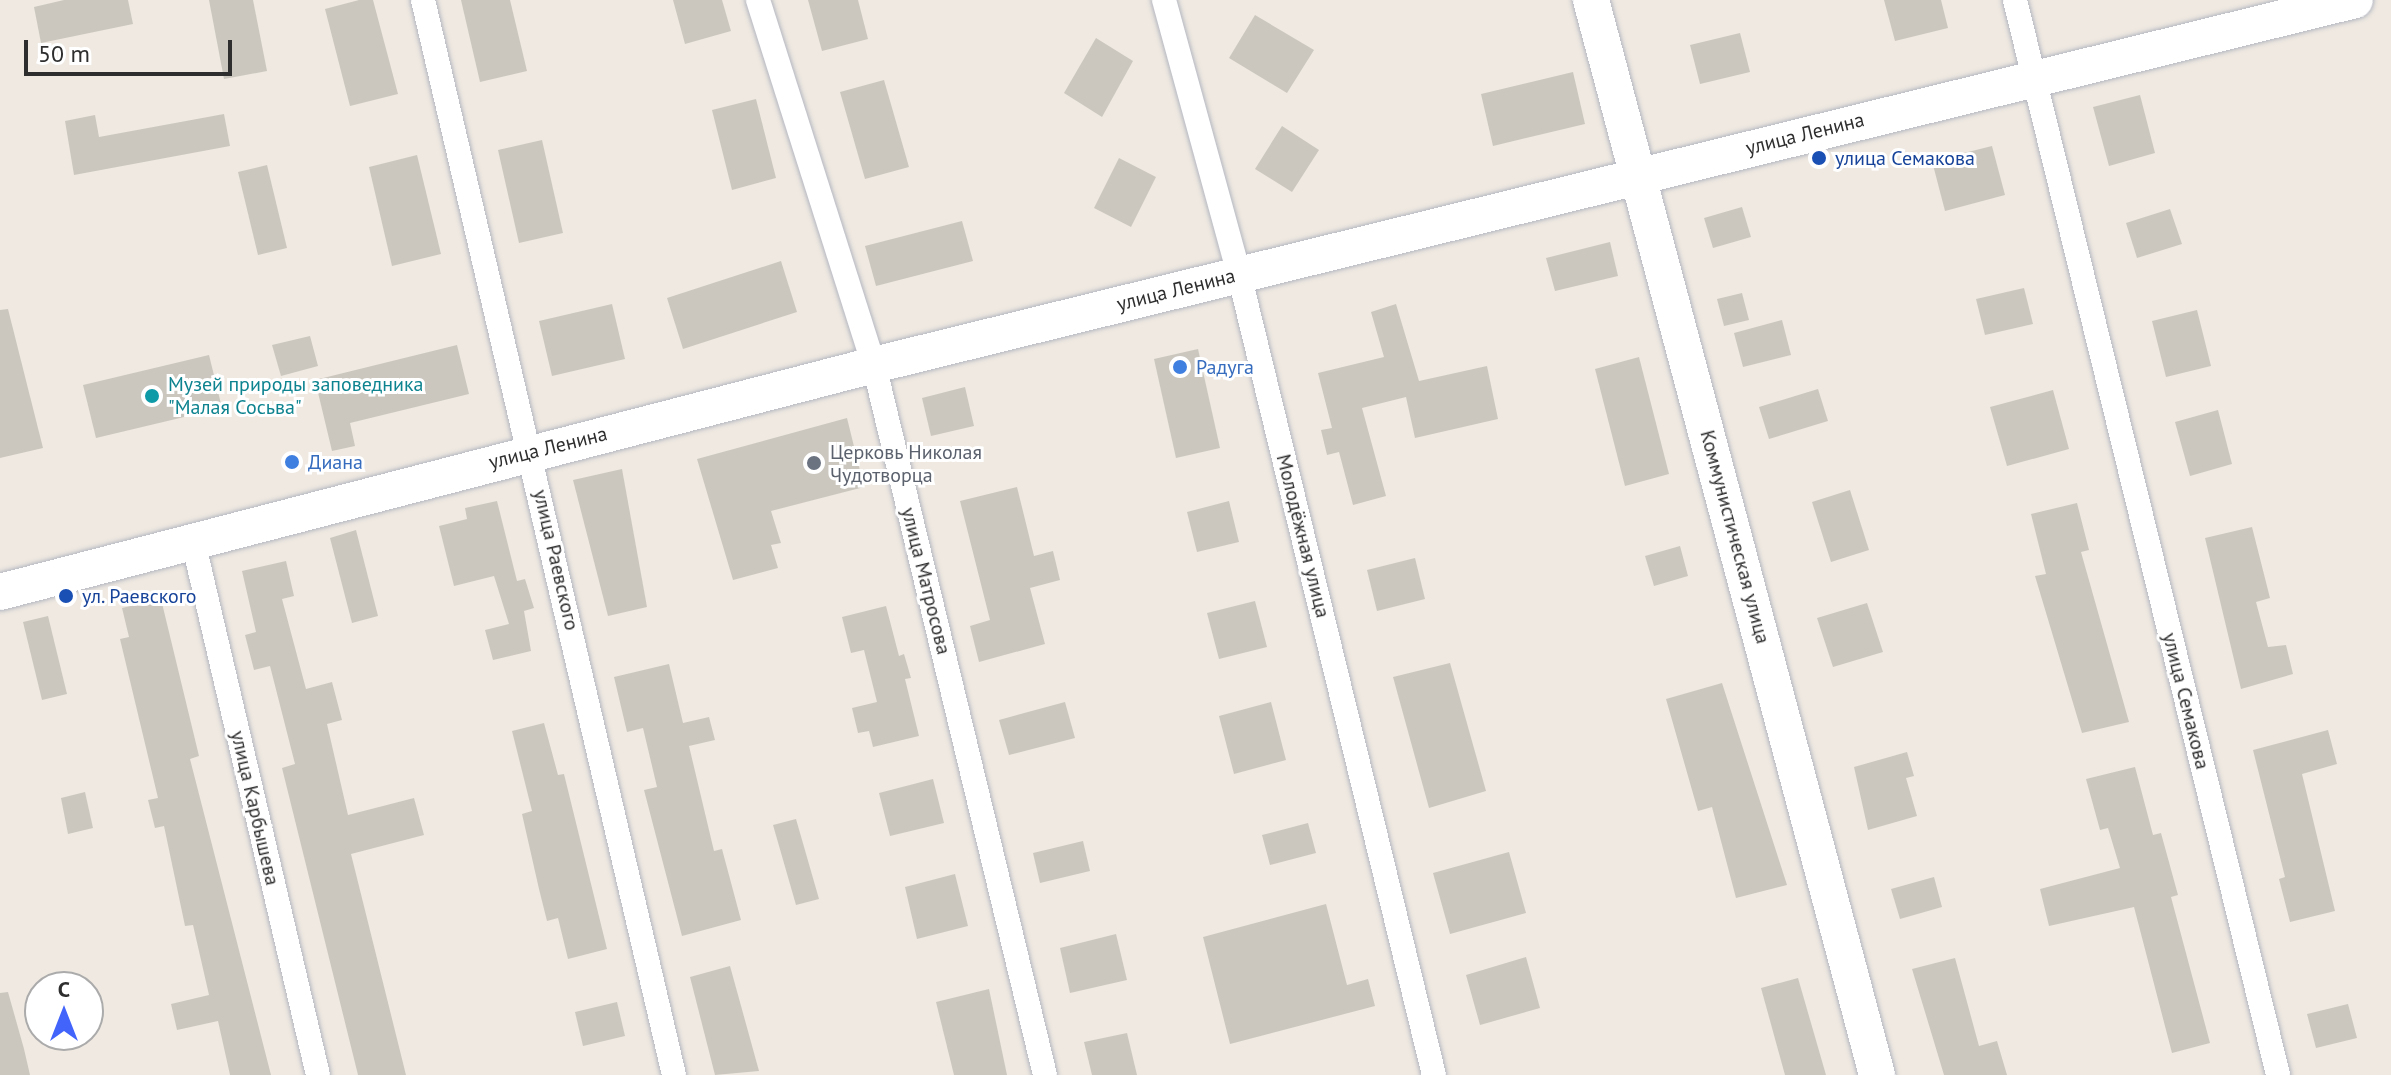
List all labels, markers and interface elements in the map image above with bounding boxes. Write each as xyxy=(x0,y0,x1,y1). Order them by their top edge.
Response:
scale bar xyxy=(28,24,236,74)
text: 50 m xyxy=(38,38,90,69)
street label: улица Ленина xyxy=(1743,108,1867,160)
place label: улица Семакова xyxy=(1835,146,1975,170)
marker: улица Семакова xyxy=(1810,149,1828,167)
street label: улица Ленина xyxy=(1114,264,1238,316)
place label: Радуга xyxy=(1196,355,1254,379)
marker: Радуга xyxy=(1171,358,1189,376)
place label: Музей природы заповедника "Малая Сосьва" xyxy=(168,372,423,419)
marker: Музей природы заповедника "Малая Сосьва" xyxy=(143,387,161,405)
street label: улица Ленина xyxy=(486,422,610,474)
street label: Коммунистическая улица xyxy=(1695,428,1775,646)
place label: Церковь Николая Чудотворца xyxy=(830,440,983,487)
place label: Диана xyxy=(308,450,363,474)
street label: Молодёжная улица xyxy=(1271,452,1335,620)
marker: Диана xyxy=(283,453,301,471)
marker: Церковь Николая Чудотворца xyxy=(805,454,823,472)
street label: улица Раевского xyxy=(528,487,584,633)
street label: улица Матросова xyxy=(896,505,956,657)
place label: ул. Раевского xyxy=(82,584,198,608)
marker: ул. Раевского xyxy=(57,587,75,605)
street label: улица Семакова xyxy=(2157,630,2215,772)
street label: улица Карбышева xyxy=(226,728,284,888)
north arrow xyxy=(24,971,104,1051)
text: С xyxy=(58,975,70,1003)

